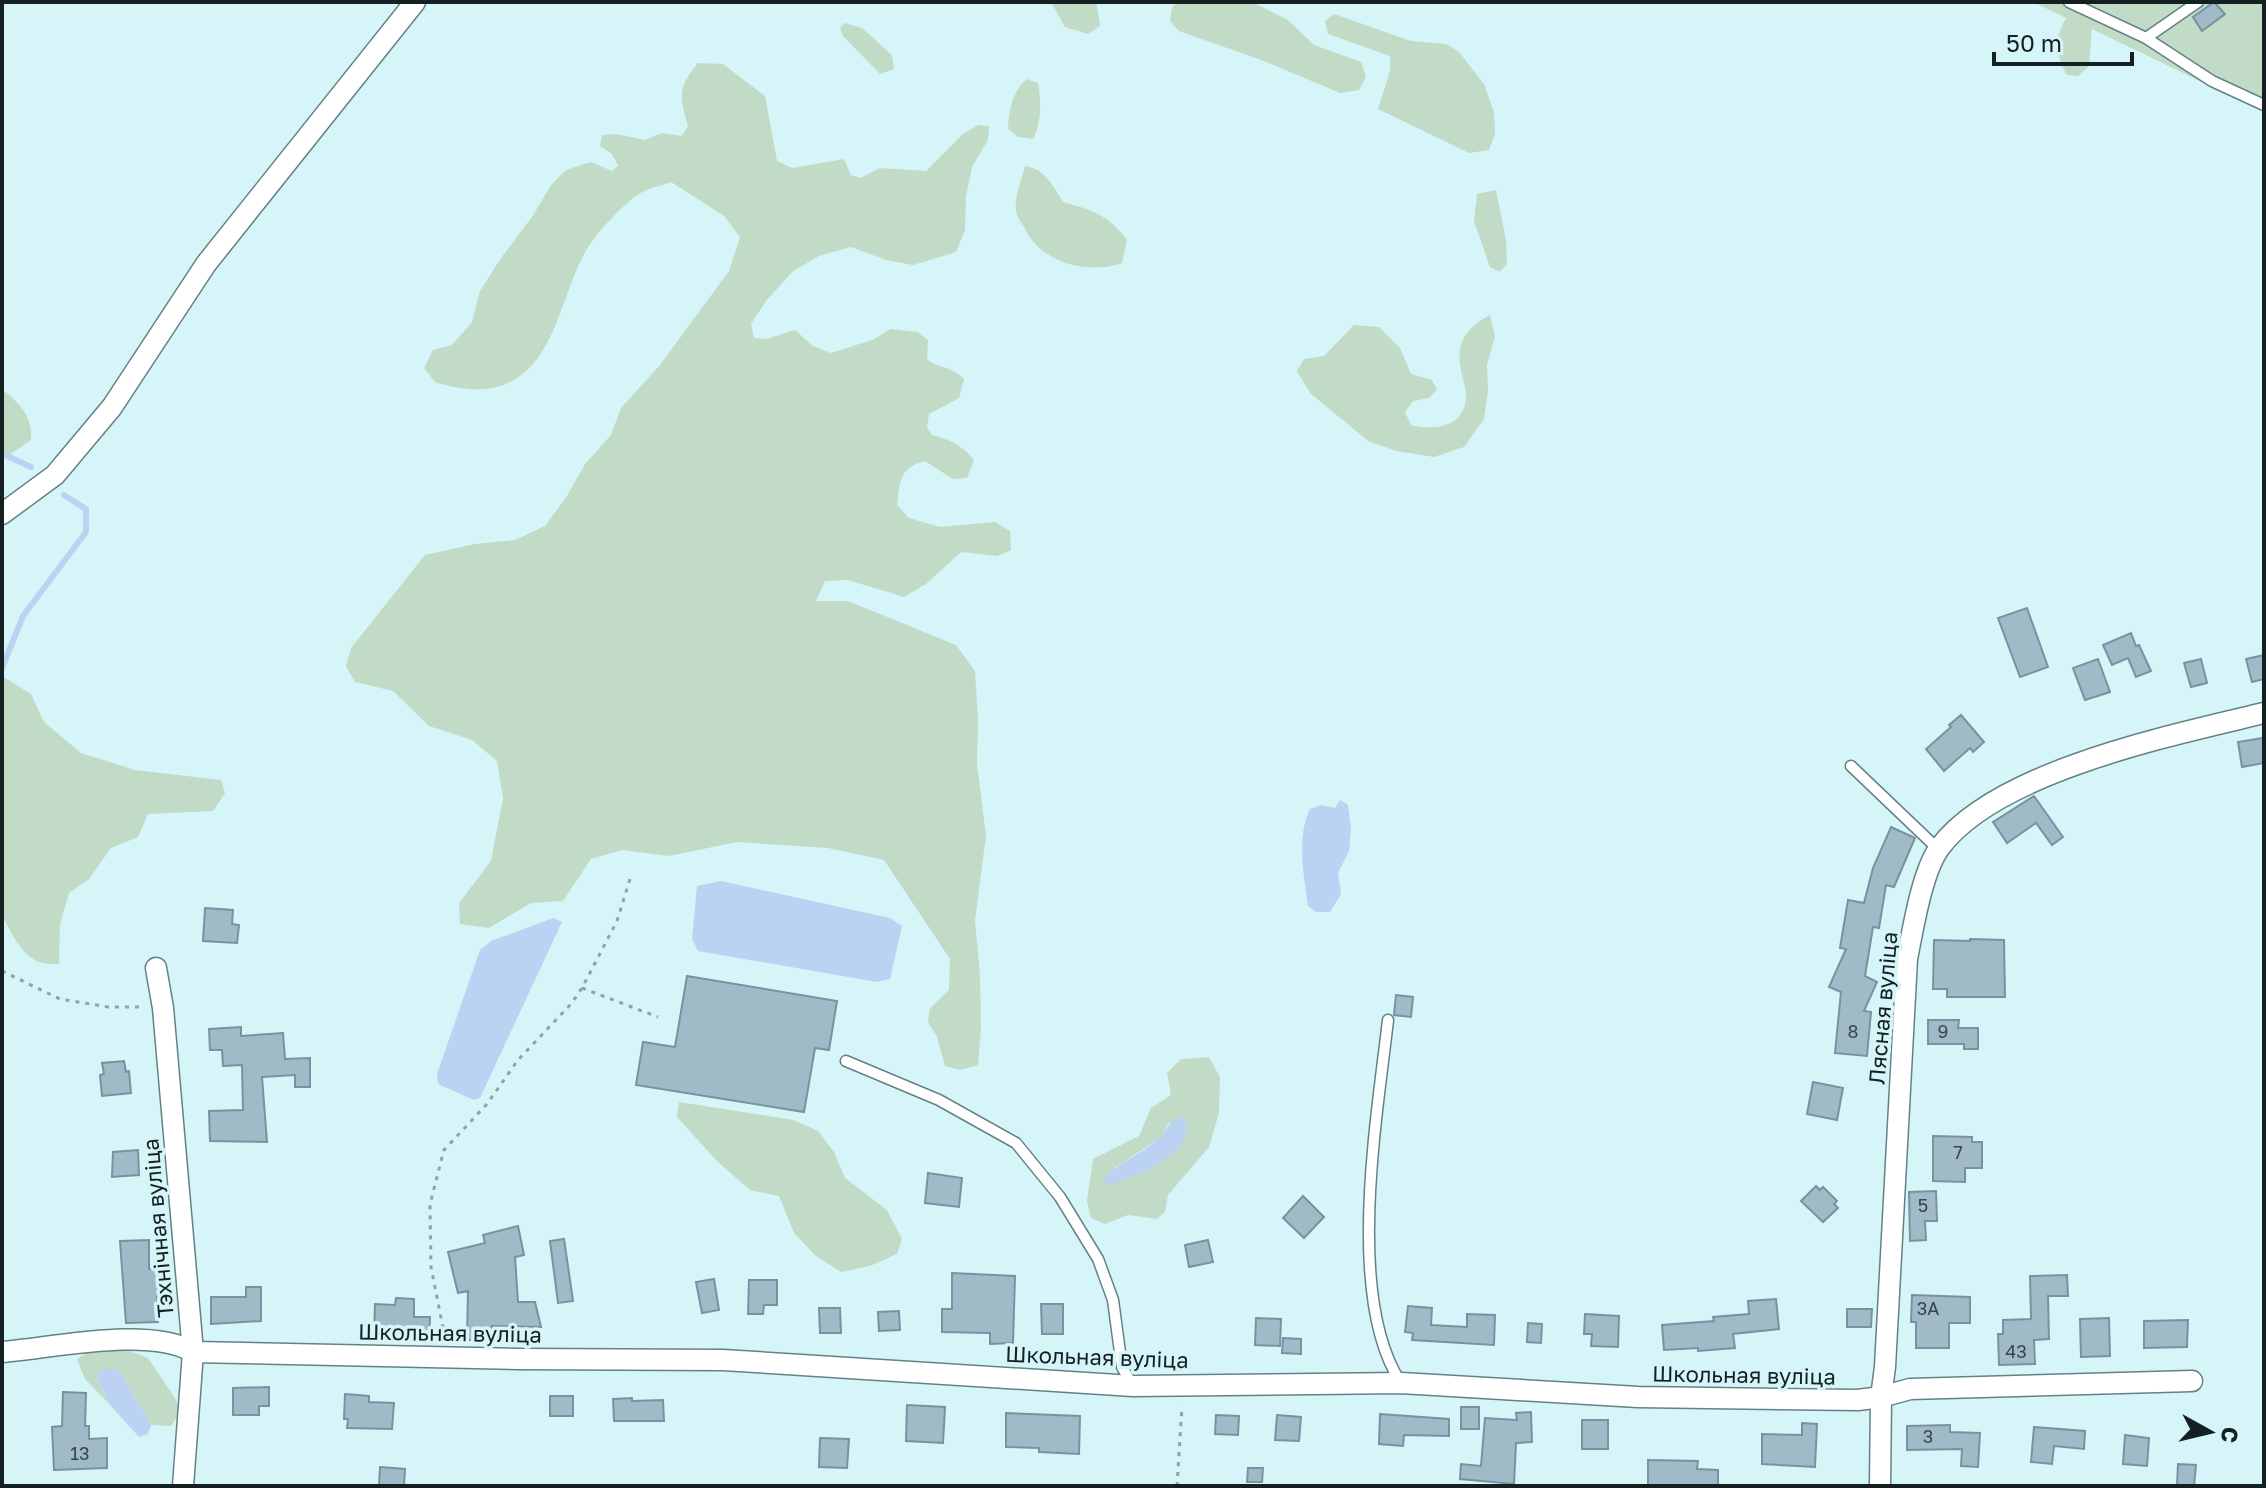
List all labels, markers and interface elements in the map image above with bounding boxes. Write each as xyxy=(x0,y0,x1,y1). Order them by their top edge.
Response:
scale bar xyxy=(1994,16,2132,66)
text: 50 m xyxy=(2006,28,2062,57)
street label: Лясная вуліца xyxy=(1862,931,1903,1085)
house number: 8 xyxy=(1848,1020,1858,1042)
house number: 9 xyxy=(1938,1020,1948,1042)
street label: Тэхнічная вуліца xyxy=(136,1137,179,1319)
house number: 7 xyxy=(1953,1141,1963,1163)
house number: 5 xyxy=(1918,1194,1928,1216)
house number: 3А xyxy=(1917,1297,1939,1319)
street label: Школьная вуліца xyxy=(358,1317,542,1348)
street label: Школьная вуліца xyxy=(1005,1340,1189,1373)
house number: 43 xyxy=(2005,1340,2027,1362)
street label: Школьная вуліца xyxy=(1652,1359,1836,1390)
north arrow xyxy=(2170,1392,2250,1472)
house number: 3 xyxy=(1923,1425,1933,1447)
text: С xyxy=(2216,1425,2245,1444)
house number: 13 xyxy=(70,1442,90,1464)

